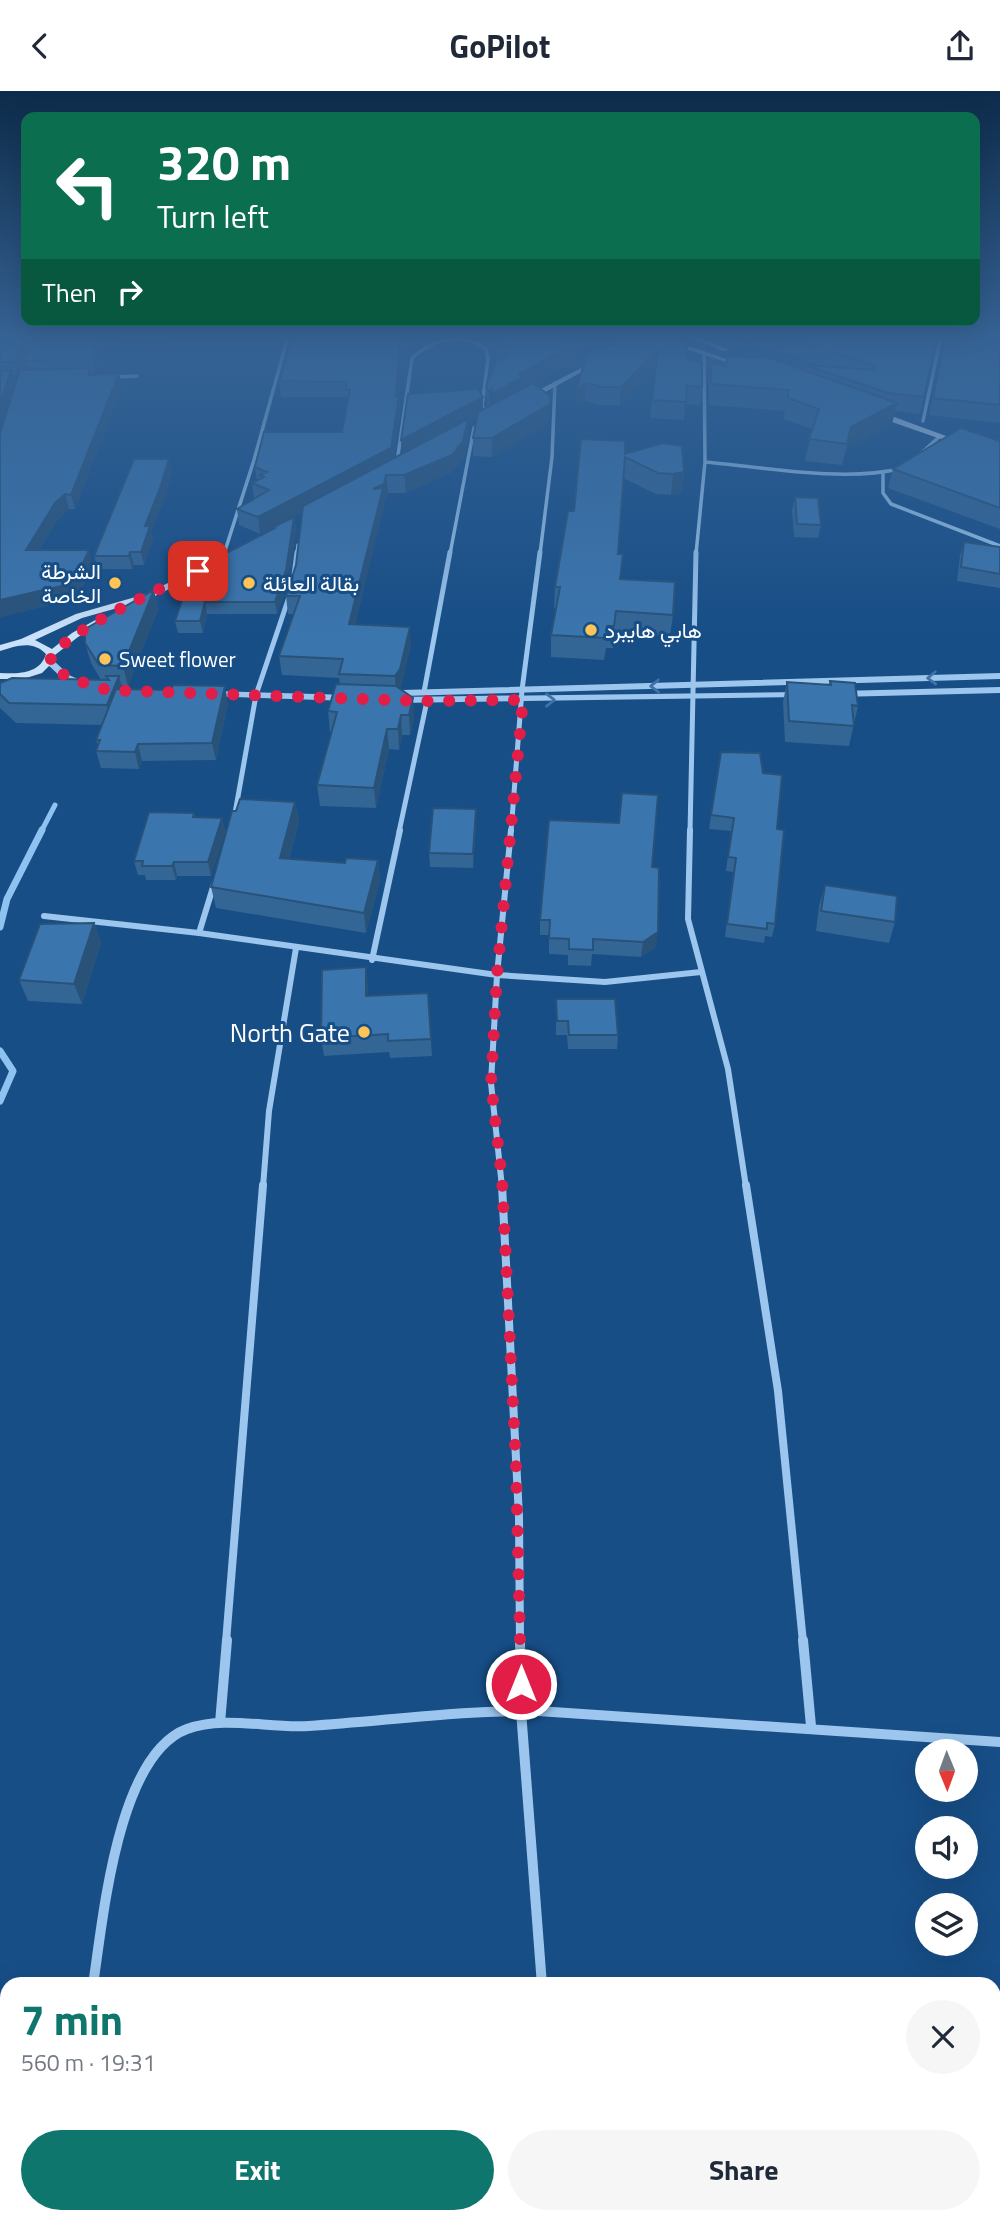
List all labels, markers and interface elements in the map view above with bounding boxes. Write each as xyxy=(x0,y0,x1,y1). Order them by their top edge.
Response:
text: GoPilot xyxy=(450,22,550,70)
icon: back xyxy=(21,27,59,65)
icon: share xyxy=(941,27,979,65)
text: 320 m xyxy=(157,124,291,199)
icon: left xyxy=(42,140,133,231)
text: Turn left xyxy=(157,192,269,240)
text: Then xyxy=(42,273,97,312)
icon: right xyxy=(111,273,149,311)
pin xyxy=(168,541,228,601)
icon: arrive xyxy=(179,552,217,590)
place label: الشرطة الخاصة xyxy=(41,555,101,611)
place label: بقالة العائلة xyxy=(263,567,359,599)
marker: الشرطة الخاصة xyxy=(107,575,123,591)
marker: بقالة العائلة xyxy=(241,575,257,591)
place label: هابي هايبرد xyxy=(605,614,702,648)
marker: هابي هايبرد xyxy=(583,622,599,638)
place label: Sweet flower xyxy=(119,643,236,675)
marker: Sweet flower xyxy=(97,651,113,667)
one-way arrow xyxy=(926,670,937,686)
one-way arrow xyxy=(650,679,661,694)
one-way arrow xyxy=(545,692,556,708)
place label: North Gate xyxy=(230,1013,350,1052)
marker: North Gate xyxy=(356,1024,372,1040)
position arrow xyxy=(484,1647,558,1721)
north arrow xyxy=(915,1739,978,1803)
map controls xyxy=(915,1739,978,1956)
button: sound xyxy=(915,1816,978,1879)
button: layers xyxy=(915,1893,978,1956)
text: 7 min xyxy=(21,1987,123,2051)
button: close xyxy=(906,2000,980,2074)
text: 560 m · 19:31 xyxy=(21,2045,156,2080)
button: Exit xyxy=(21,2130,494,2210)
button: Share xyxy=(508,2130,980,2210)

